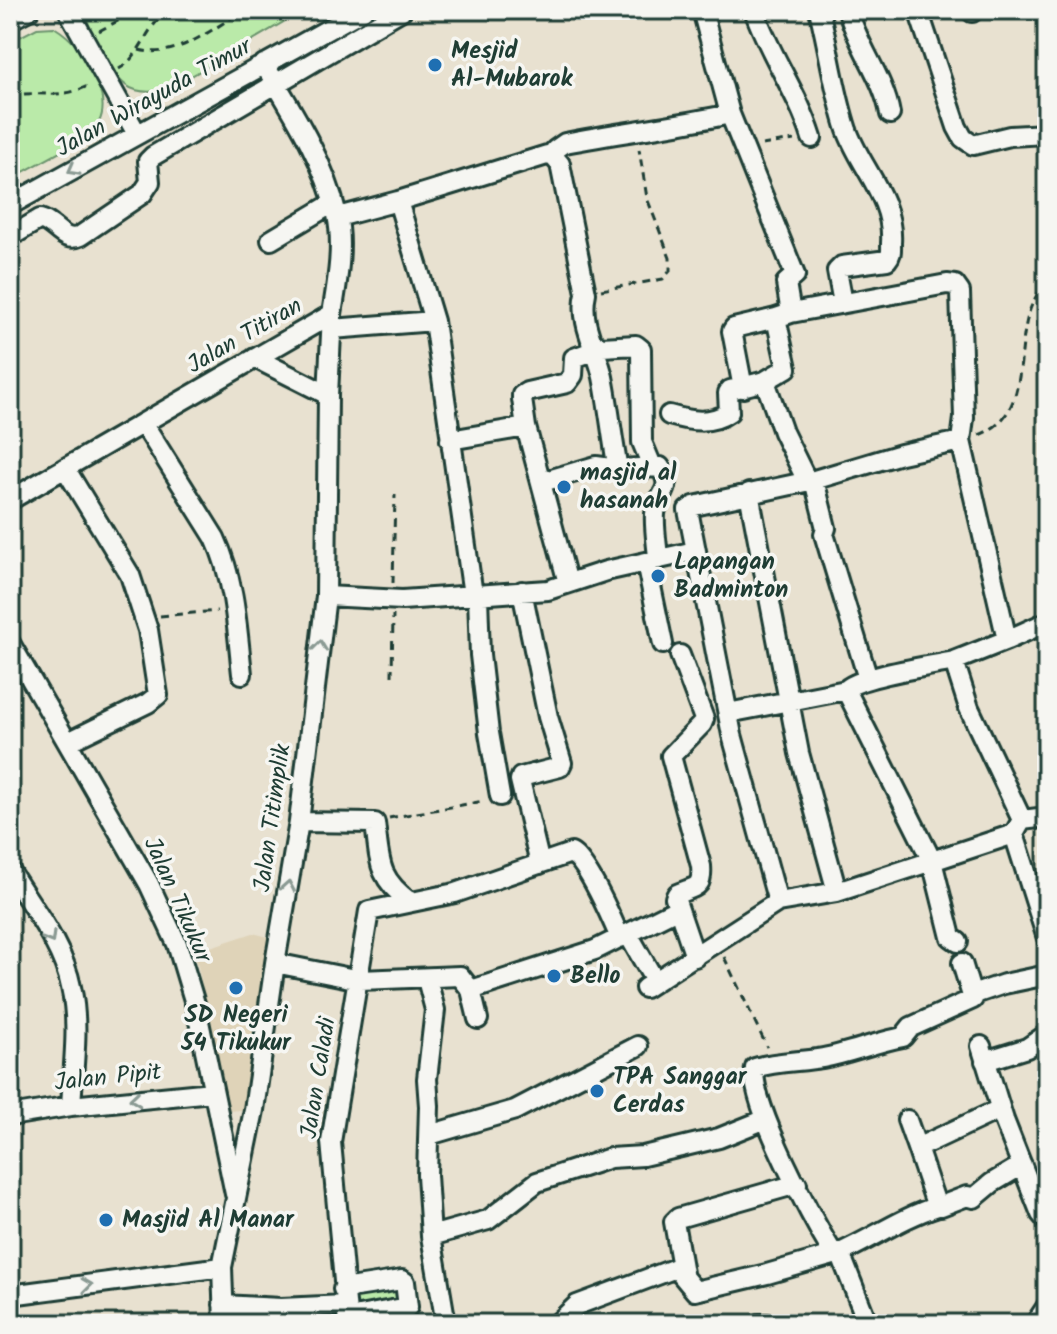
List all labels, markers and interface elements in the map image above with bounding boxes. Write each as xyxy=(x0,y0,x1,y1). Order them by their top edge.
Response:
street label: Jalan Wirayuda Timur xyxy=(49,27,261,168)
place label: Mesjid Al-Mubarok xyxy=(451,32,574,99)
marker: Mesjid Al-Mubarok xyxy=(426,56,444,74)
one-way arrow xyxy=(67,160,82,175)
street label: Jalan Titiran xyxy=(180,287,310,385)
place label: masjid al hasanah xyxy=(580,454,677,521)
marker: masjid al hasanah xyxy=(555,478,573,496)
place label: Lapangan Badminton xyxy=(674,543,788,610)
marker: Lapangan Badminton xyxy=(649,567,667,585)
one-way arrow xyxy=(311,639,328,653)
street label: Jalan Titimplik xyxy=(243,741,303,894)
street label: Jalan Tikukur xyxy=(132,831,223,971)
one-way arrow xyxy=(279,880,296,893)
one-way arrow xyxy=(40,929,56,944)
place label: Bello xyxy=(570,957,620,996)
marker: Bello xyxy=(545,967,563,985)
marker: SD Negeri 54 Tikukur xyxy=(227,979,245,997)
place label: SD Negeri 54 Tikukur xyxy=(180,996,292,1063)
street label: Jalan Caladi xyxy=(290,1013,348,1142)
street label: Jalan Pipit xyxy=(53,1053,164,1103)
place label: TPA Sanggar Cerdas xyxy=(613,1058,748,1125)
marker: TPA Sanggar Cerdas xyxy=(588,1082,606,1100)
one-way arrow xyxy=(128,1090,141,1107)
place label: Masjid Al Manar xyxy=(122,1201,295,1240)
marker: Masjid Al Manar xyxy=(97,1211,115,1229)
one-way arrow xyxy=(80,1277,94,1294)

